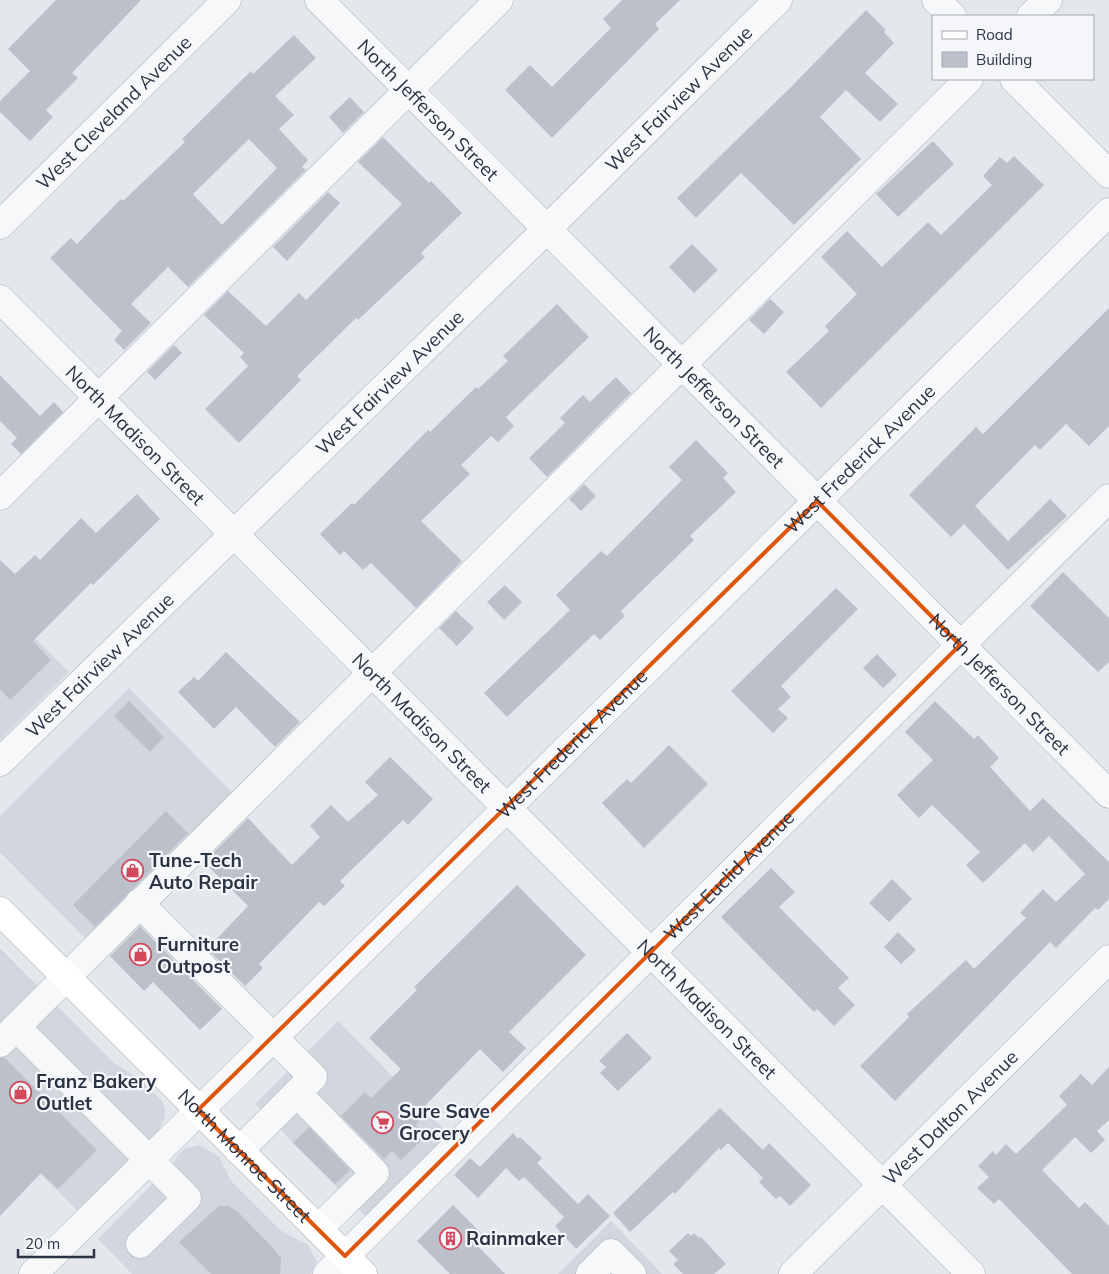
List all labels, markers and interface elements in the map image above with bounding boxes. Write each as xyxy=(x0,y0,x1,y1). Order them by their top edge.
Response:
legend xyxy=(932,15,1094,80)
street label: West Fairview Avenue xyxy=(600,20,757,177)
text: Road xyxy=(976,25,1013,44)
street label: West Cleveland Avenue xyxy=(31,30,196,194)
street label: North Jefferson Street xyxy=(353,34,504,186)
text: Building xyxy=(976,50,1032,69)
street label: West Fairview Avenue xyxy=(310,305,469,460)
street label: North Jefferson Street xyxy=(638,321,790,473)
street label: North Madison Street xyxy=(61,360,211,510)
street label: West Frederick Avenue xyxy=(779,379,940,539)
street label: West Fairview Avenue xyxy=(20,587,179,743)
street label: North Jefferson Street xyxy=(924,608,1075,760)
street label: North Madison Street xyxy=(347,648,497,798)
street label: West Frederick Avenue xyxy=(491,664,652,824)
street label: West Euclid Avenue xyxy=(658,805,799,945)
place label: Tune-Tech Auto Repair xyxy=(149,848,258,894)
shop icon: Tune-Tech Auto Repair xyxy=(121,859,145,883)
place label: Furniture Outpost xyxy=(157,932,239,978)
street label: North Madison Street xyxy=(632,934,782,1084)
shop icon: Furniture Outpost xyxy=(129,943,153,967)
street label: West Dalton Avenue xyxy=(878,1045,1023,1190)
place label: Franz Bakery Outlet xyxy=(36,1069,157,1115)
shop icon: Franz Bakery Outlet xyxy=(8,1080,32,1104)
street label: North Monroe Street xyxy=(173,1084,317,1228)
place label: Sure Save Grocery xyxy=(399,1099,490,1145)
supermarket icon: Sure Save Grocery xyxy=(371,1110,395,1134)
scale bar xyxy=(18,1226,94,1258)
building icon: Rainmaker xyxy=(438,1226,462,1250)
place label: Rainmaker xyxy=(466,1226,565,1250)
text: 20 m xyxy=(25,1234,60,1253)

